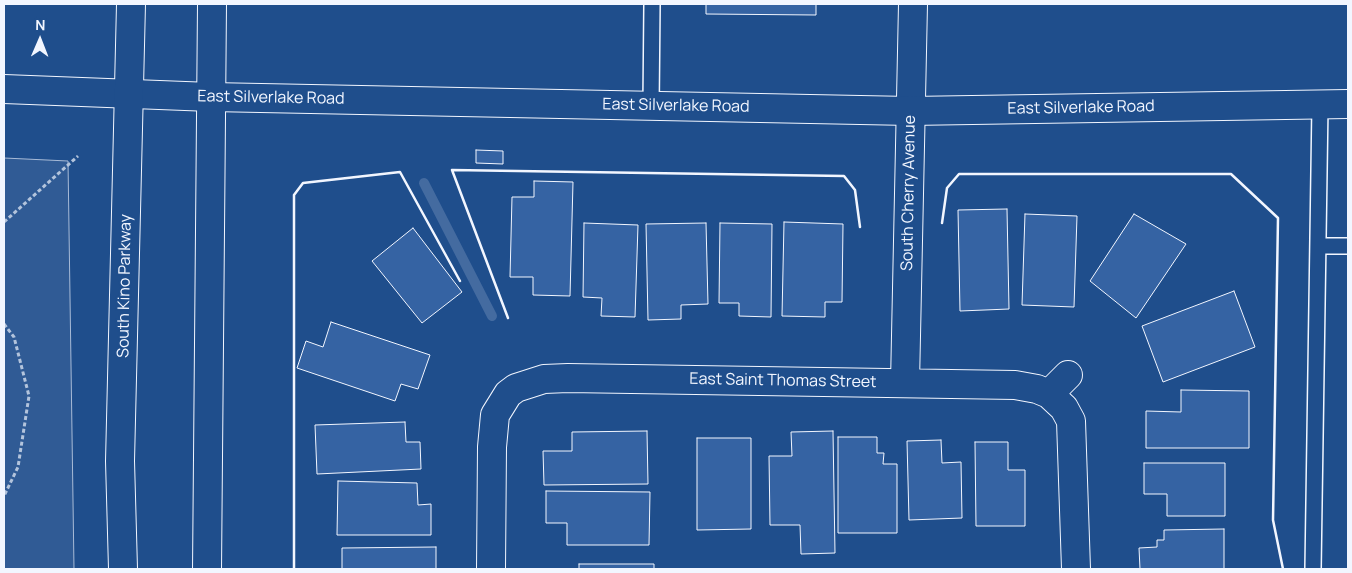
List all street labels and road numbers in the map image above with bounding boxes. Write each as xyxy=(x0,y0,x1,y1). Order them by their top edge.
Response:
street label: East Silverlake Road xyxy=(197,87,345,109)
street label: East Silverlake Road xyxy=(602,95,750,117)
street label: East Silverlake Road xyxy=(1007,97,1155,119)
street label: South Cherry Avenue xyxy=(898,115,920,271)
street label: South Kino Parkway xyxy=(114,214,136,358)
street label: East Saint Thomas Street xyxy=(689,370,877,392)

